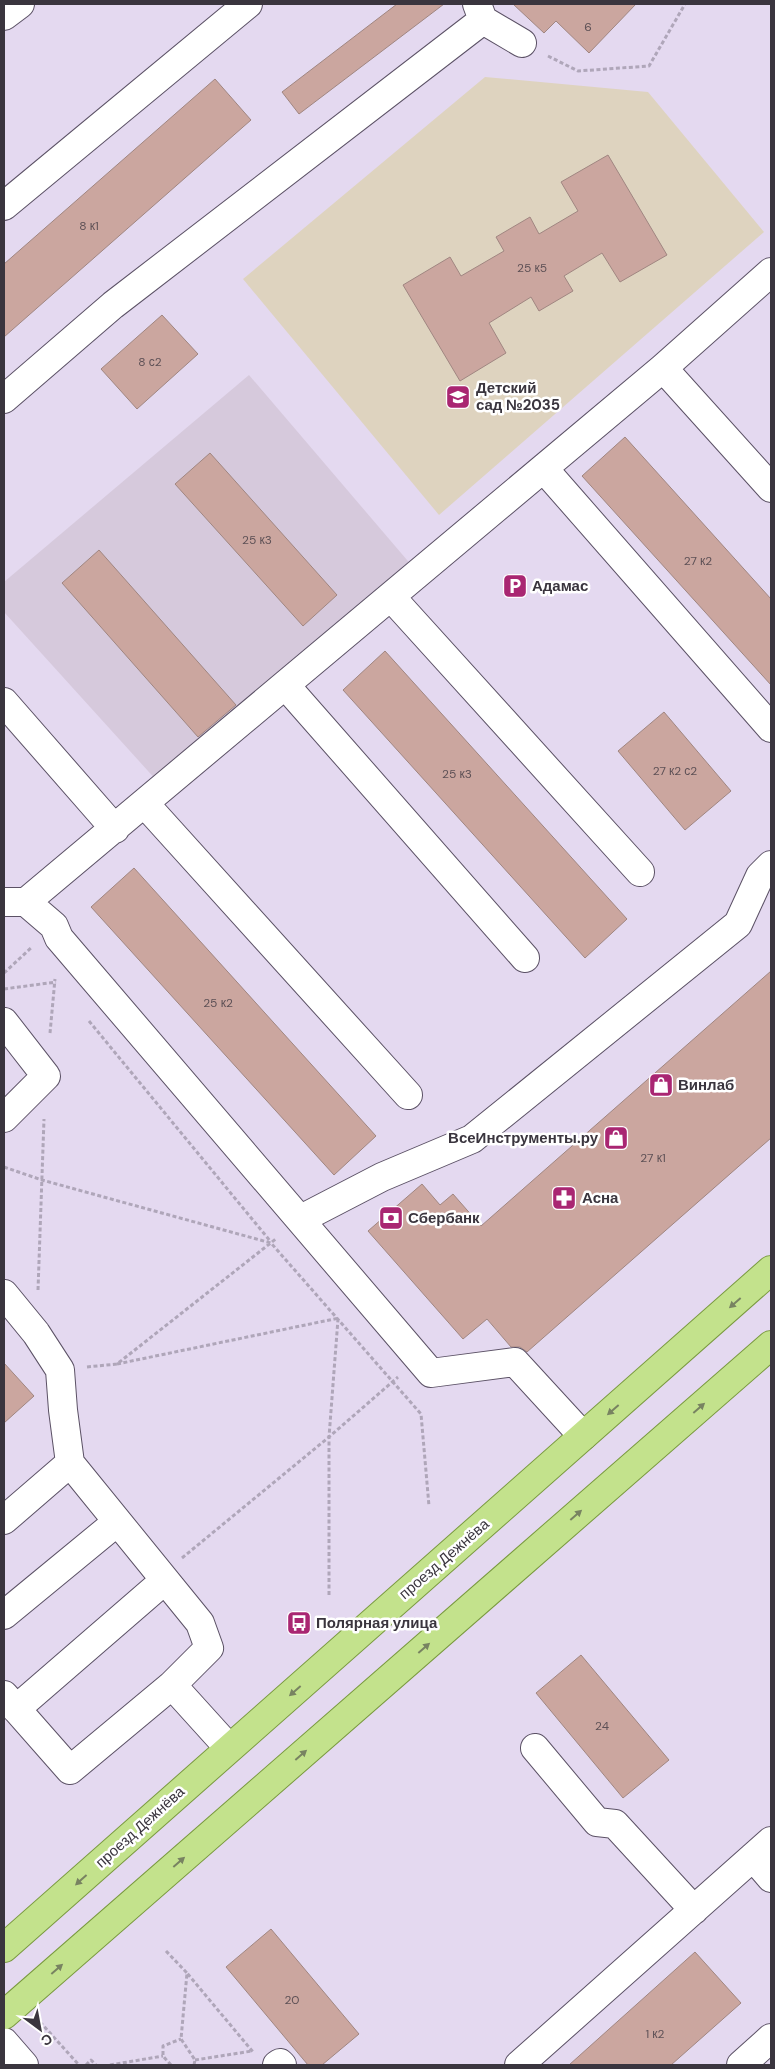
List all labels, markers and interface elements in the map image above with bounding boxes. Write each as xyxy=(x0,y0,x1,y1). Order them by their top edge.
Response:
house number: 6 xyxy=(584,19,592,35)
house number: 8 к1 xyxy=(79,218,99,234)
house number: 25 к5 xyxy=(517,260,547,276)
house number: 8 с2 xyxy=(138,354,162,370)
place label: Детский сад №2035 xyxy=(476,378,560,415)
school or university icon: Детский сад №2035 xyxy=(445,384,471,410)
house number: 25 к3 xyxy=(242,532,272,548)
house number: 27 к2 xyxy=(684,553,712,569)
parking icon: Адамас xyxy=(502,573,528,599)
place label: Адамас xyxy=(532,576,588,596)
house number: 27 к2 с2 xyxy=(653,763,697,779)
house number: 25 к3 xyxy=(442,766,472,782)
house number: 25 к2 xyxy=(203,995,233,1011)
shop icon: Винлаб xyxy=(648,1072,674,1098)
place label: Винлаб xyxy=(678,1075,734,1095)
shop icon: ВсеИнструменты.ру xyxy=(603,1125,629,1151)
place label: ВсеИнструменты.ру xyxy=(448,1128,599,1148)
house number: 27 к1 xyxy=(640,1150,666,1166)
pharmacy icon: Асна xyxy=(551,1185,577,1211)
place label: Асна xyxy=(582,1188,619,1208)
bank icon: Сбербанк xyxy=(378,1205,404,1231)
place label: Сбербанк xyxy=(408,1208,480,1228)
one-way arrow xyxy=(728,1297,741,1308)
one-way arrow xyxy=(692,1403,705,1414)
one-way arrow xyxy=(607,1404,619,1416)
one-way arrow xyxy=(570,1509,582,1521)
street label: проезд Дежнёва xyxy=(395,1514,494,1604)
bus stop icon: Полярная улица xyxy=(286,1610,312,1636)
place label: Полярная улица xyxy=(316,1613,438,1633)
one-way arrow xyxy=(417,1642,429,1654)
one-way arrow xyxy=(289,1685,301,1697)
house number: 24 xyxy=(595,1718,609,1734)
one-way arrow xyxy=(295,1749,307,1761)
street label: проезд Дежнёва xyxy=(91,1781,189,1872)
one-way arrow xyxy=(173,1857,185,1868)
one-way arrow xyxy=(75,1874,88,1885)
one-way arrow xyxy=(50,1963,62,1975)
house number: 20 xyxy=(284,1992,300,2008)
north arrow xyxy=(15,2004,65,2054)
house number: 1 к2 xyxy=(645,2026,665,2042)
text: С xyxy=(38,2030,56,2050)

